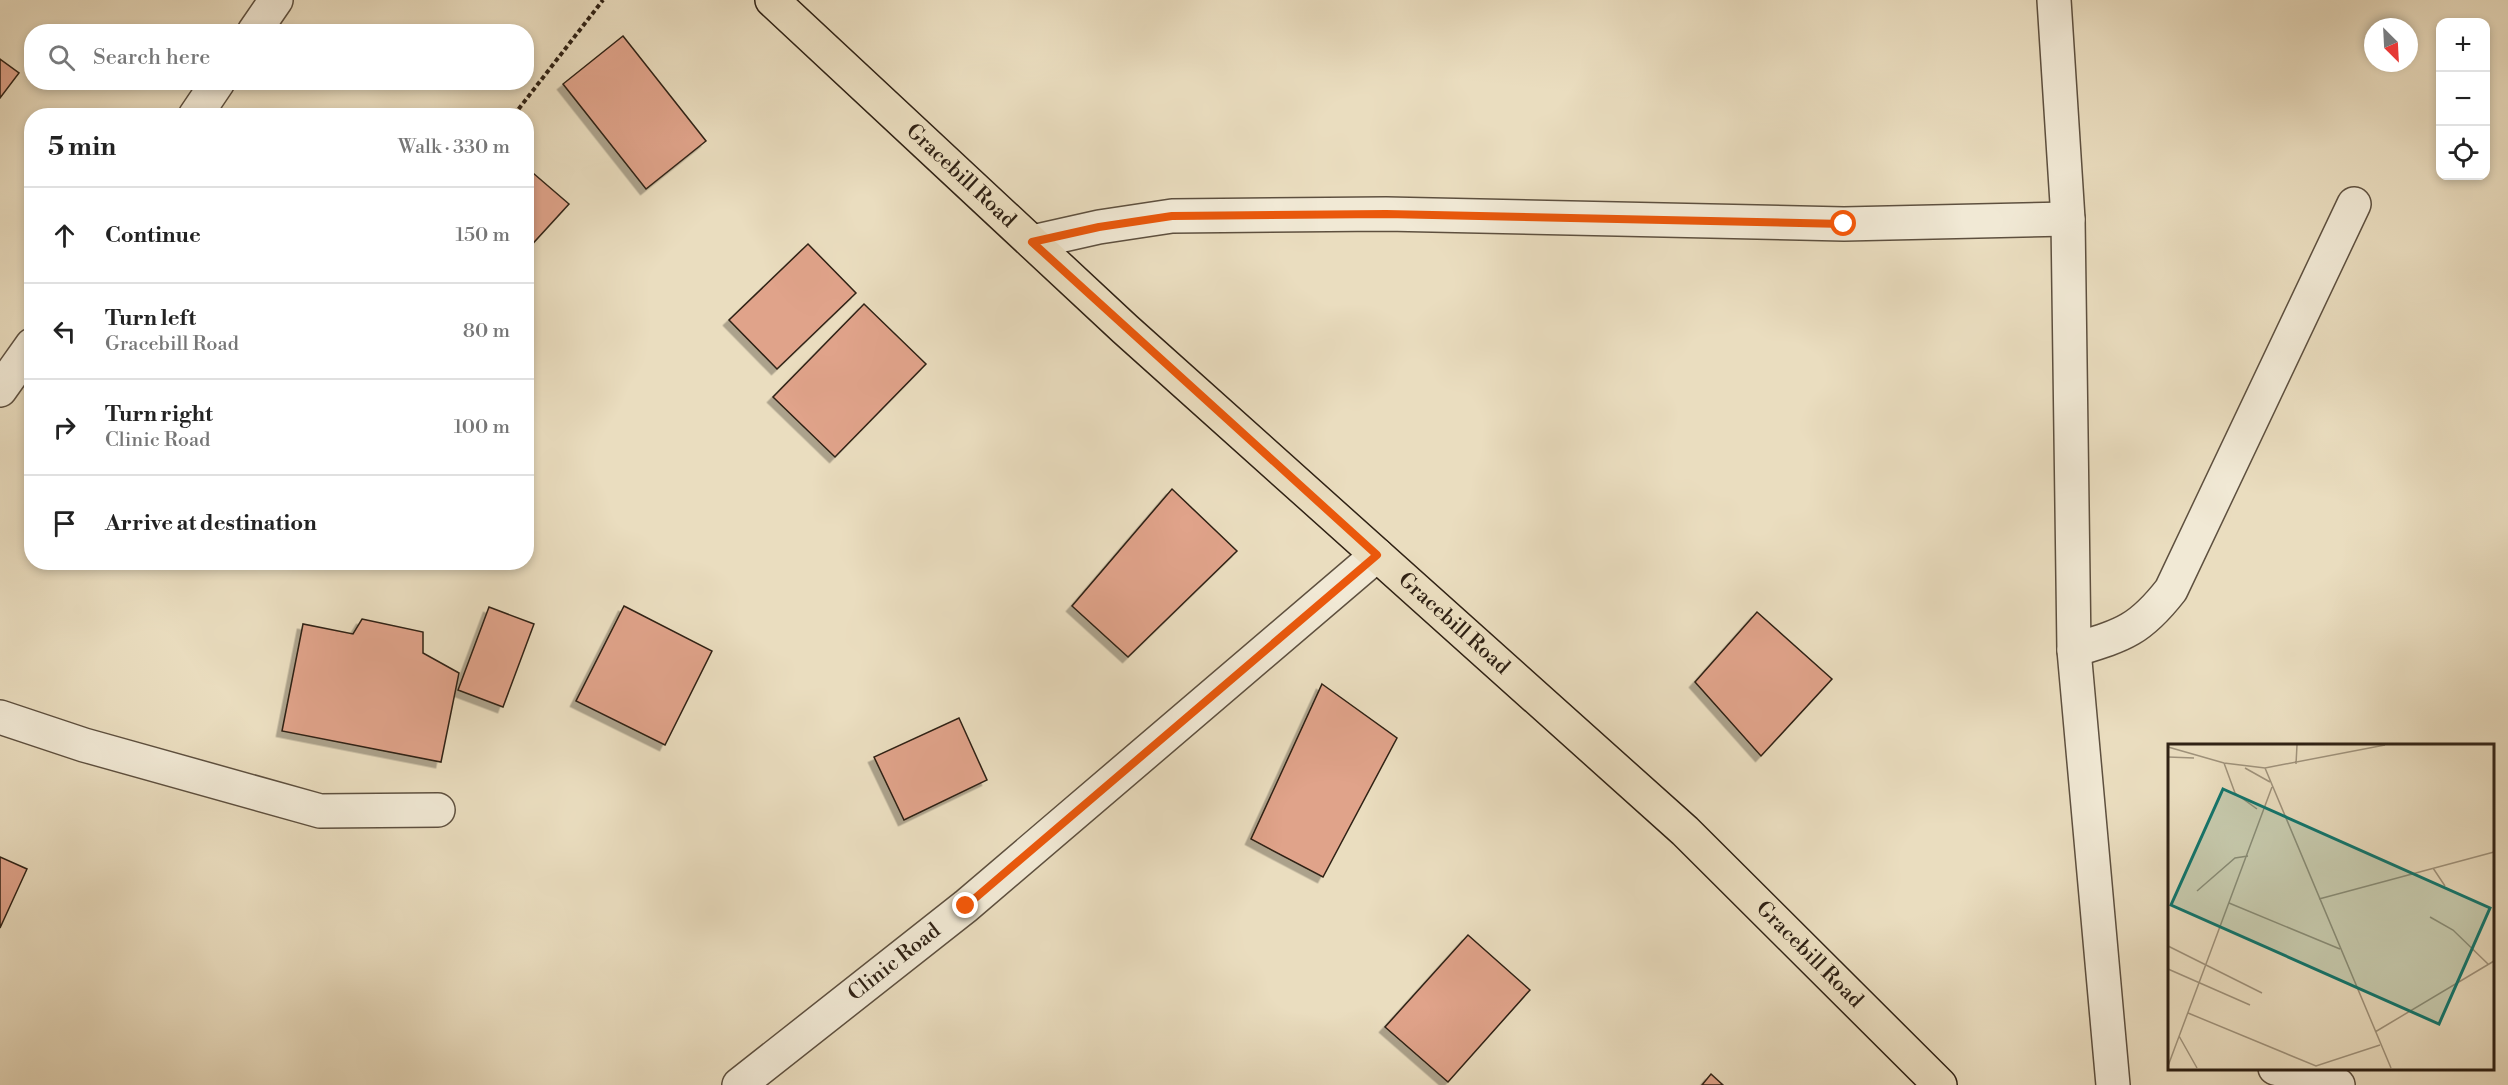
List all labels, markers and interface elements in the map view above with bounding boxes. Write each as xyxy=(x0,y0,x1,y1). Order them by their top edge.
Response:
north arrow xyxy=(2364,18,2418,72)
map controls xyxy=(2436,18,2490,180)
button: + xyxy=(2436,18,2490,72)
search box xyxy=(24,24,534,90)
icon: search xyxy=(45,41,78,74)
text: Search here xyxy=(93,44,210,71)
button: − xyxy=(2436,72,2490,126)
street label: Gracebill Road xyxy=(900,118,1021,233)
button: locate xyxy=(2436,126,2490,180)
text: 5 min xyxy=(48,131,116,163)
text: Walk · 330 m xyxy=(398,135,510,160)
route start xyxy=(1830,210,1856,236)
icon: ahead xyxy=(48,219,81,252)
text: Continue xyxy=(105,222,201,249)
text: 150 m xyxy=(455,223,510,248)
text: Turn left xyxy=(105,305,196,332)
icon: left xyxy=(48,315,81,348)
text: 80 m xyxy=(463,319,510,344)
text: Gracebill Road xyxy=(105,332,239,357)
text: Turn right xyxy=(105,401,213,428)
icon: right xyxy=(48,411,81,444)
text: 100 m xyxy=(454,415,510,440)
text: Clinic Road xyxy=(105,428,210,453)
icon: arrive xyxy=(48,507,81,540)
text: Arrive at destination xyxy=(105,510,317,537)
street label: Gracebill Road xyxy=(1393,567,1515,680)
inset map xyxy=(2168,744,2493,1070)
route end xyxy=(952,892,978,918)
street label: Gracebill Road xyxy=(1750,896,1868,1014)
street label: Clinic Road xyxy=(843,918,946,1007)

